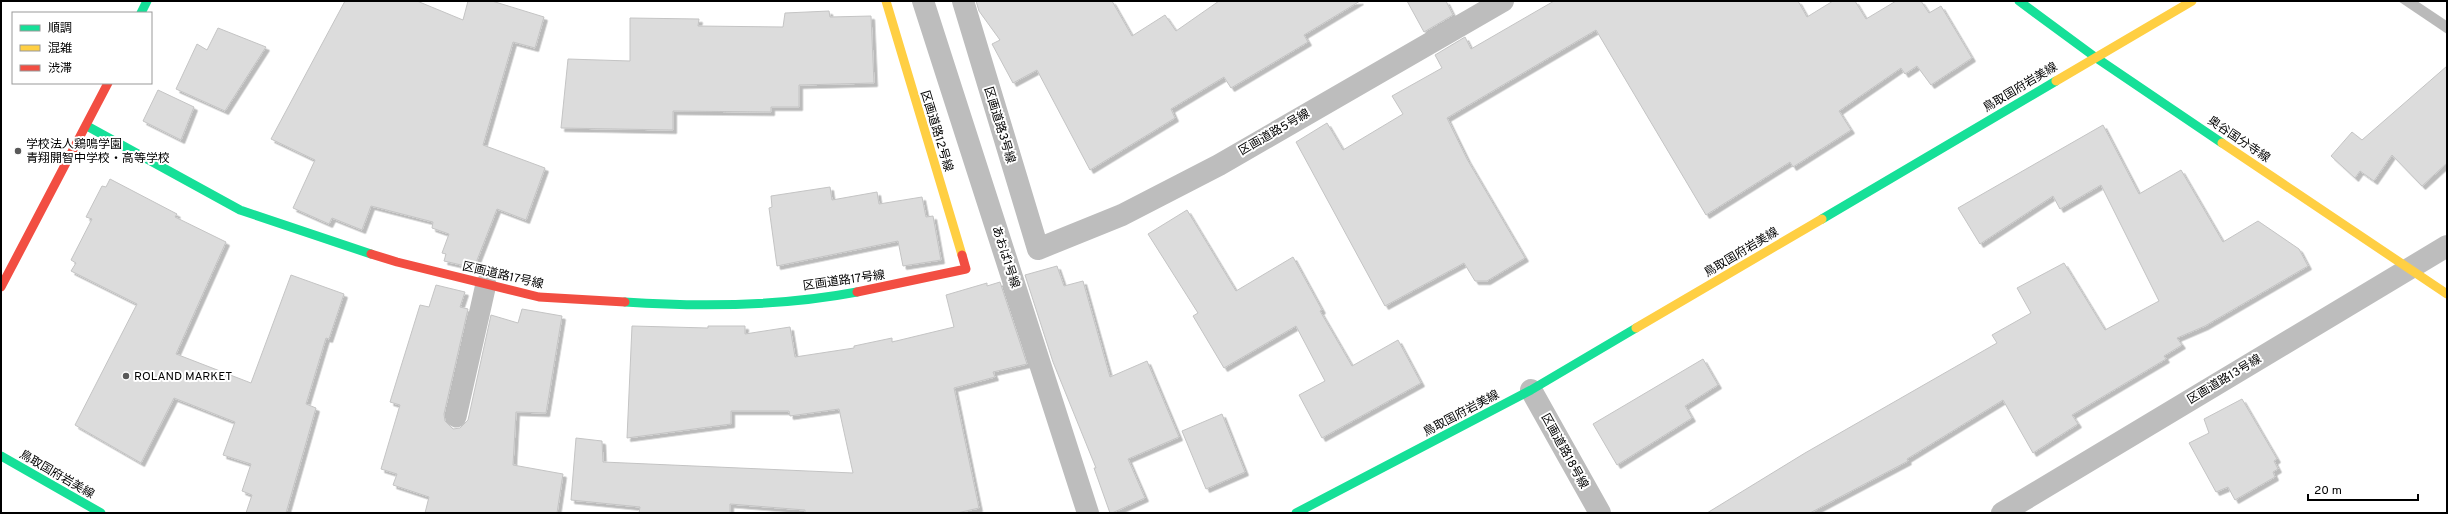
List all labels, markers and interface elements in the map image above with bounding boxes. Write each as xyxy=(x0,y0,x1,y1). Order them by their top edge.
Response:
legend xyxy=(12,12,152,84)
text: 順調 xyxy=(48,21,72,37)
text: 混雑 xyxy=(48,41,72,57)
street label: 鳥取国府岩美線 xyxy=(1980,59,2061,116)
text: 渋滞 xyxy=(48,61,72,77)
street label: 区画道路3号線 xyxy=(980,85,1018,166)
street label: 区画道路12号線 xyxy=(916,89,956,174)
street label: 区画道路5号線 xyxy=(1236,106,1313,160)
street label: 奥谷国分寺線 xyxy=(2204,113,2273,167)
place label: 学校法人鶏鳴学園 青翔開智中学校・高等学校 xyxy=(26,137,170,167)
marker: 学校法人鶏鳴学園 青翔開智中学校・高等学校 xyxy=(13,146,23,156)
street label: あおば1号線 xyxy=(987,224,1023,290)
street label: 鳥取国府岩美線 xyxy=(1701,224,1782,281)
street label: 区画道路17号線 xyxy=(461,259,545,293)
street label: 区画道路17号線 xyxy=(802,267,886,295)
street label: 区画道路13号線 xyxy=(2185,351,2265,408)
place label: ROLAND MARKET xyxy=(134,369,232,385)
marker: ROLAND MARKET xyxy=(121,371,131,381)
street label: 鳥取国府岩美線 xyxy=(1421,387,1502,441)
street label: 区画道路18号線 xyxy=(1537,411,1591,492)
street label: 鳥取国府岩美線 xyxy=(16,447,97,503)
scale bar xyxy=(2308,476,2418,502)
text: 20 m xyxy=(2314,483,2342,499)

